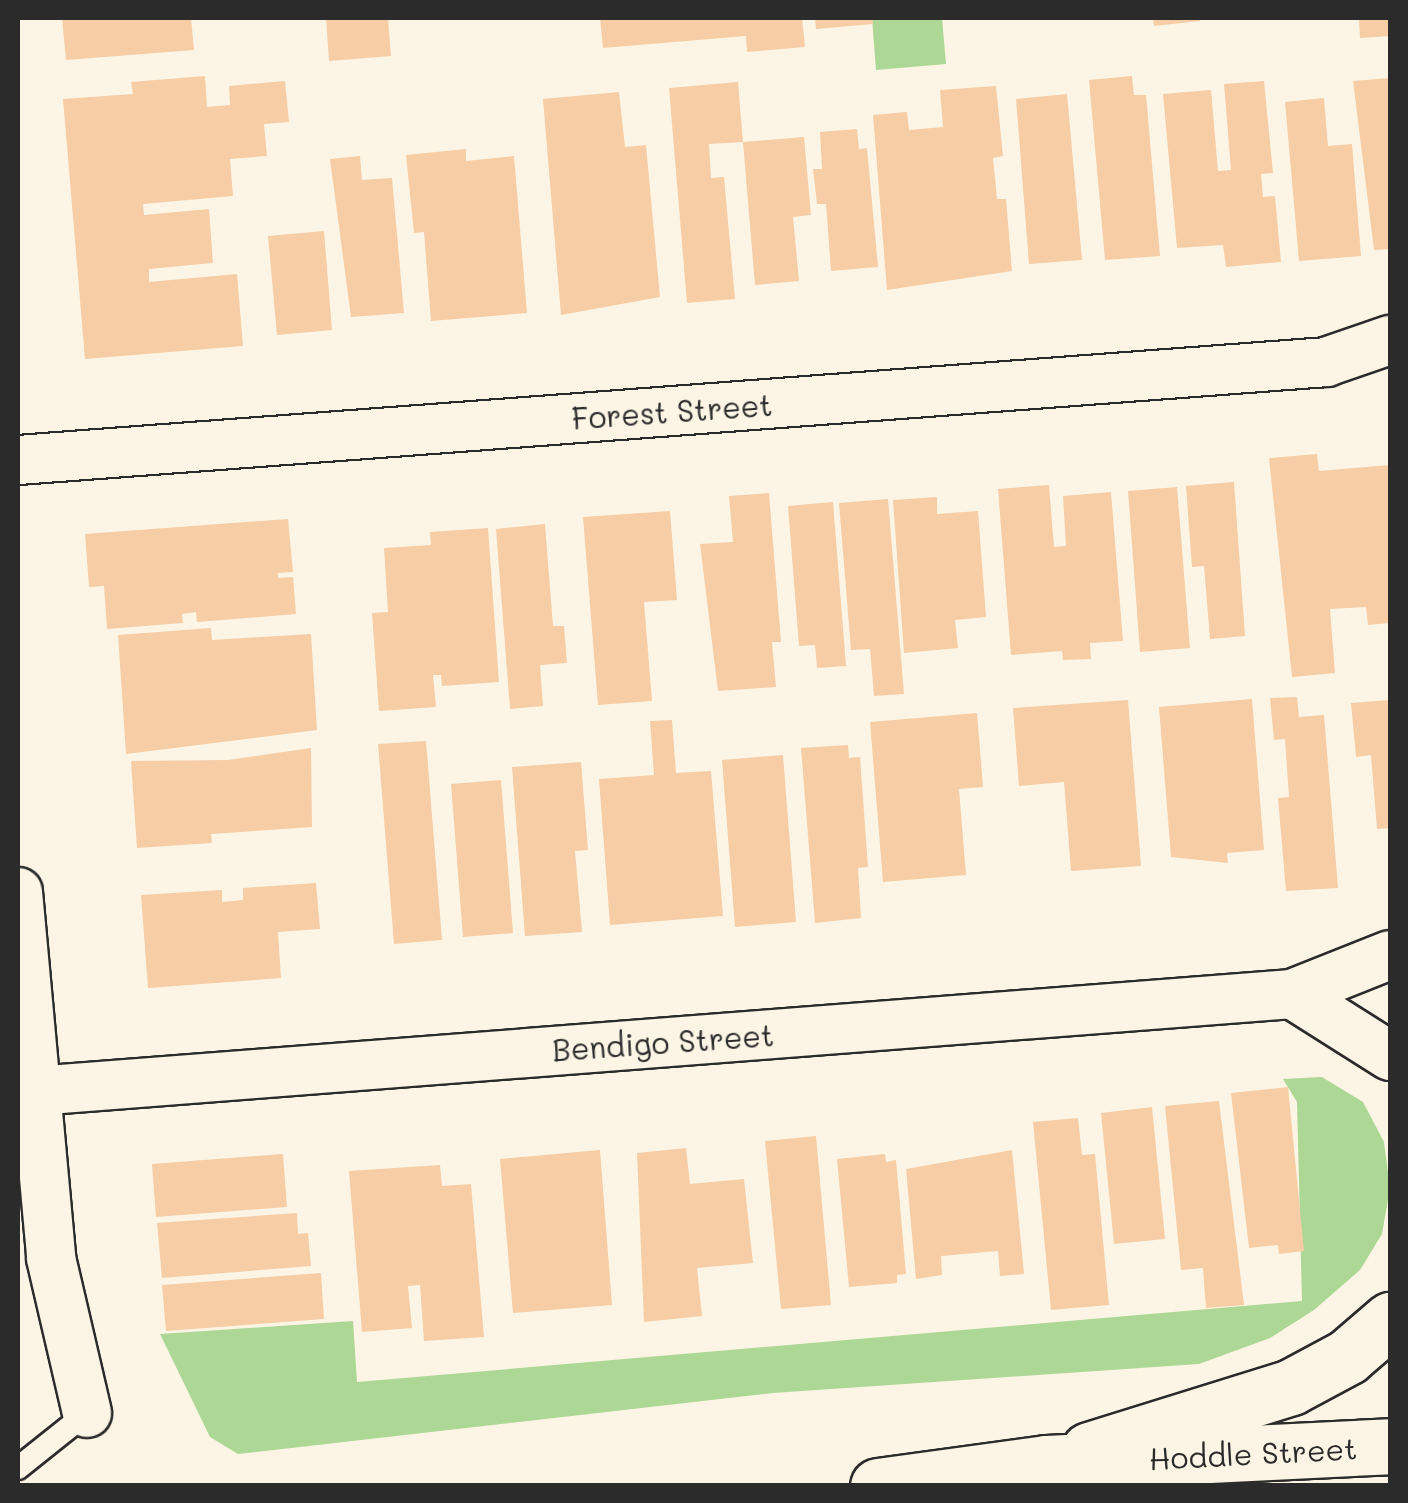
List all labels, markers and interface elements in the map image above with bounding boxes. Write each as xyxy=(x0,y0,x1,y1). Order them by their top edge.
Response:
street label: Forest Street xyxy=(570,386,774,436)
street label: Bendigo Street xyxy=(551,1016,775,1068)
street label: Hoddle Street xyxy=(1148,1430,1358,1476)

